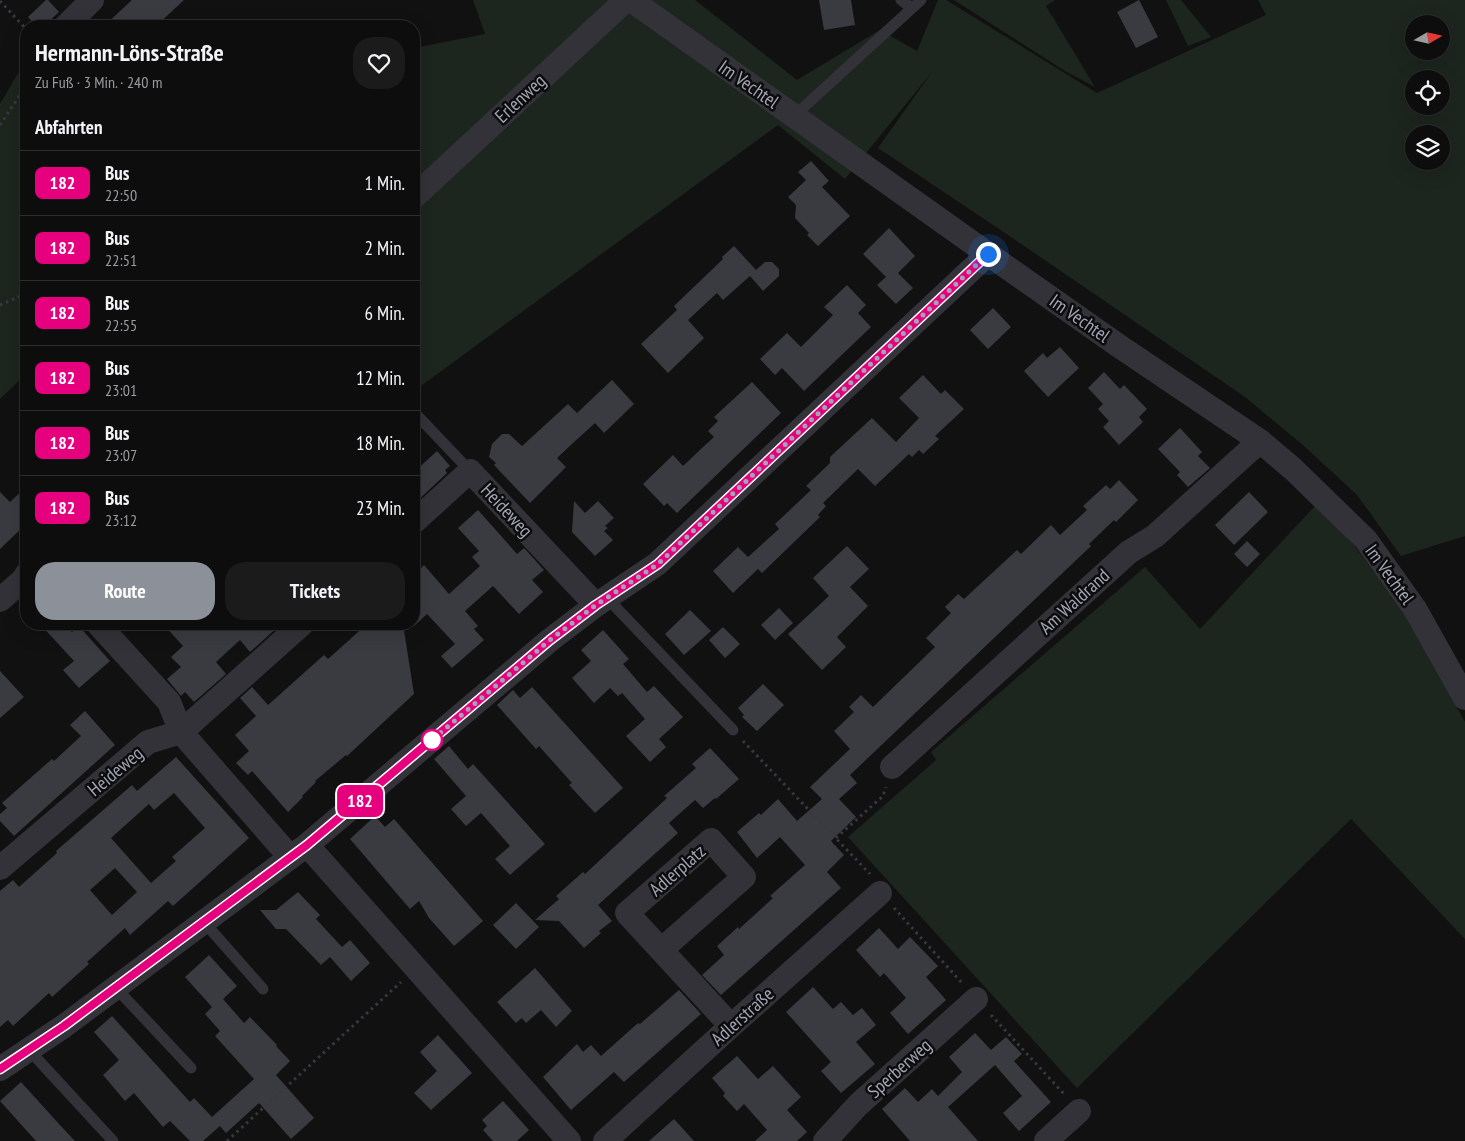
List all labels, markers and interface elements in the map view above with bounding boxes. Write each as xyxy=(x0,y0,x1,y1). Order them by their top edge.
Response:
north arrow xyxy=(1405,15,1450,60)
map controls xyxy=(1405,15,1450,170)
text: Hermann-Löns-Straße xyxy=(35,37,224,68)
button: heart xyxy=(353,37,405,89)
street label: Im Vechtel xyxy=(714,55,784,114)
street label: Erlenweg xyxy=(490,68,550,128)
button: locate xyxy=(1405,70,1450,115)
text: Zu Fuß · 3 Min. · 240 m xyxy=(35,72,162,92)
text: Abfahrten xyxy=(35,115,102,139)
button: layers xyxy=(1405,125,1450,170)
text: Bus xyxy=(105,161,129,185)
text: 182 xyxy=(50,171,75,194)
text: 1 Min. xyxy=(364,171,405,195)
text: 22:50 xyxy=(105,185,137,205)
text: Bus xyxy=(105,226,129,250)
text: 182 xyxy=(50,236,75,259)
text: 2 Min. xyxy=(364,236,405,260)
your location xyxy=(976,242,1001,267)
text: 22:51 xyxy=(105,250,137,270)
street label: Im Vechtel xyxy=(1045,289,1115,348)
text: Bus xyxy=(105,291,129,315)
text: 182 xyxy=(50,301,75,324)
text: 6 Min. xyxy=(364,301,405,325)
text: 22:55 xyxy=(105,315,137,335)
text: Bus xyxy=(105,356,129,380)
text: 182 xyxy=(50,366,75,389)
text: 12 Min. xyxy=(356,366,405,390)
text: 23:01 xyxy=(105,380,137,400)
text: Bus xyxy=(105,421,129,445)
text: 182 xyxy=(50,431,75,454)
text: 18 Min. xyxy=(356,431,405,455)
text: 23:07 xyxy=(105,445,137,465)
street label: Heideweg xyxy=(476,478,538,542)
text: Bus xyxy=(105,486,129,510)
text: 182 xyxy=(50,496,75,519)
text: 23 Min. xyxy=(356,496,405,520)
text: 23:12 xyxy=(105,510,137,530)
street label: Im Vechtel xyxy=(1360,539,1420,609)
button: Route xyxy=(35,562,215,620)
button: Tickets xyxy=(225,562,405,620)
street label: Am Waldrand xyxy=(1034,563,1114,639)
unlabelled marker xyxy=(421,729,443,751)
street label: Heideweg xyxy=(82,741,148,801)
line badge: 182 xyxy=(331,785,389,817)
text: 182 xyxy=(347,789,373,812)
street label: Adlerplatz xyxy=(644,839,710,901)
street label: Adlerstraße xyxy=(706,981,778,1050)
street label: Sperberweg xyxy=(862,1033,936,1103)

